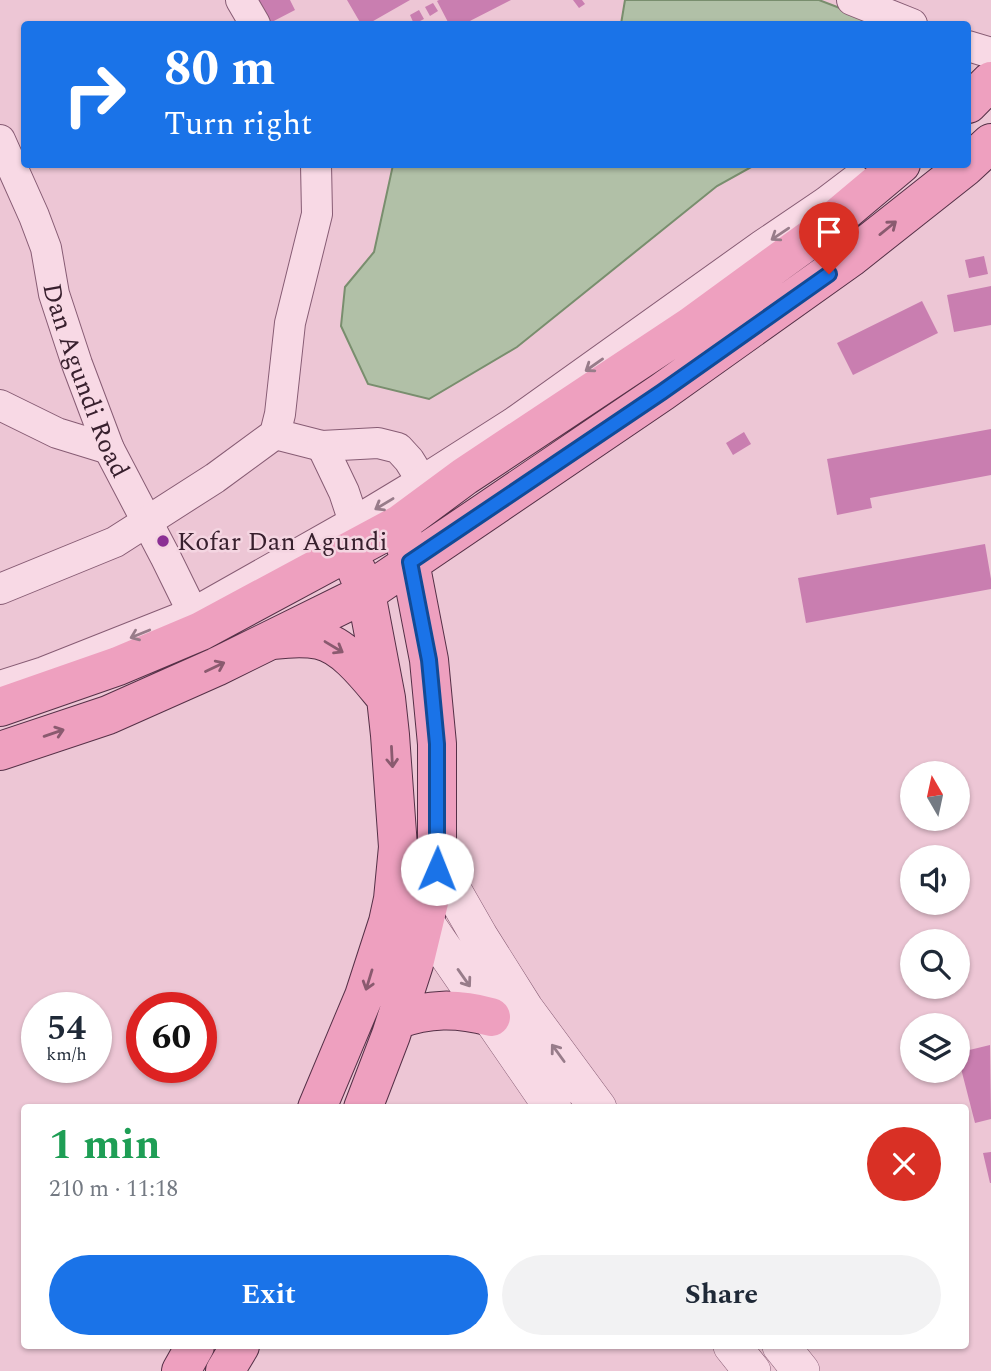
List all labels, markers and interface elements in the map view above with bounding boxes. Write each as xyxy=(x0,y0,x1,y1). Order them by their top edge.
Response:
text: 80 m xyxy=(164,32,275,107)
icon: right xyxy=(49,49,140,140)
text: Turn right xyxy=(164,100,312,149)
pin xyxy=(799,202,859,274)
icon: arrive xyxy=(810,213,848,251)
one-way arrow xyxy=(878,221,896,236)
one-way arrow xyxy=(771,226,790,241)
street label: Dan Agundi Road xyxy=(31,280,140,485)
one-way arrow xyxy=(585,358,604,372)
one-way arrow xyxy=(374,497,394,511)
place label: Kofar Dan Agundi xyxy=(177,522,388,562)
marker: Kofar Dan Agundi xyxy=(155,533,171,549)
one-way arrow xyxy=(130,629,152,642)
one-way arrow xyxy=(324,641,344,655)
one-way arrow xyxy=(204,660,225,673)
one-way arrow xyxy=(43,726,65,739)
one-way arrow xyxy=(385,745,398,768)
north arrow xyxy=(900,761,970,831)
map controls xyxy=(900,761,970,1083)
position arrow xyxy=(400,832,474,906)
button: sound xyxy=(900,845,970,915)
button: search xyxy=(900,929,970,999)
one-way arrow xyxy=(457,968,471,987)
one-way arrow xyxy=(362,969,375,991)
speed limit sign: 60 xyxy=(126,992,217,1083)
text: 54 xyxy=(47,1002,86,1055)
button: layers xyxy=(900,1013,970,1083)
text: km/h xyxy=(46,1041,87,1068)
one-way arrow xyxy=(550,1044,565,1063)
text: 1 min xyxy=(49,1114,161,1177)
button: close xyxy=(867,1127,941,1201)
text: 210 m · 11:18 xyxy=(49,1172,178,1207)
button: Exit xyxy=(49,1255,488,1335)
button: Share xyxy=(502,1255,941,1335)

